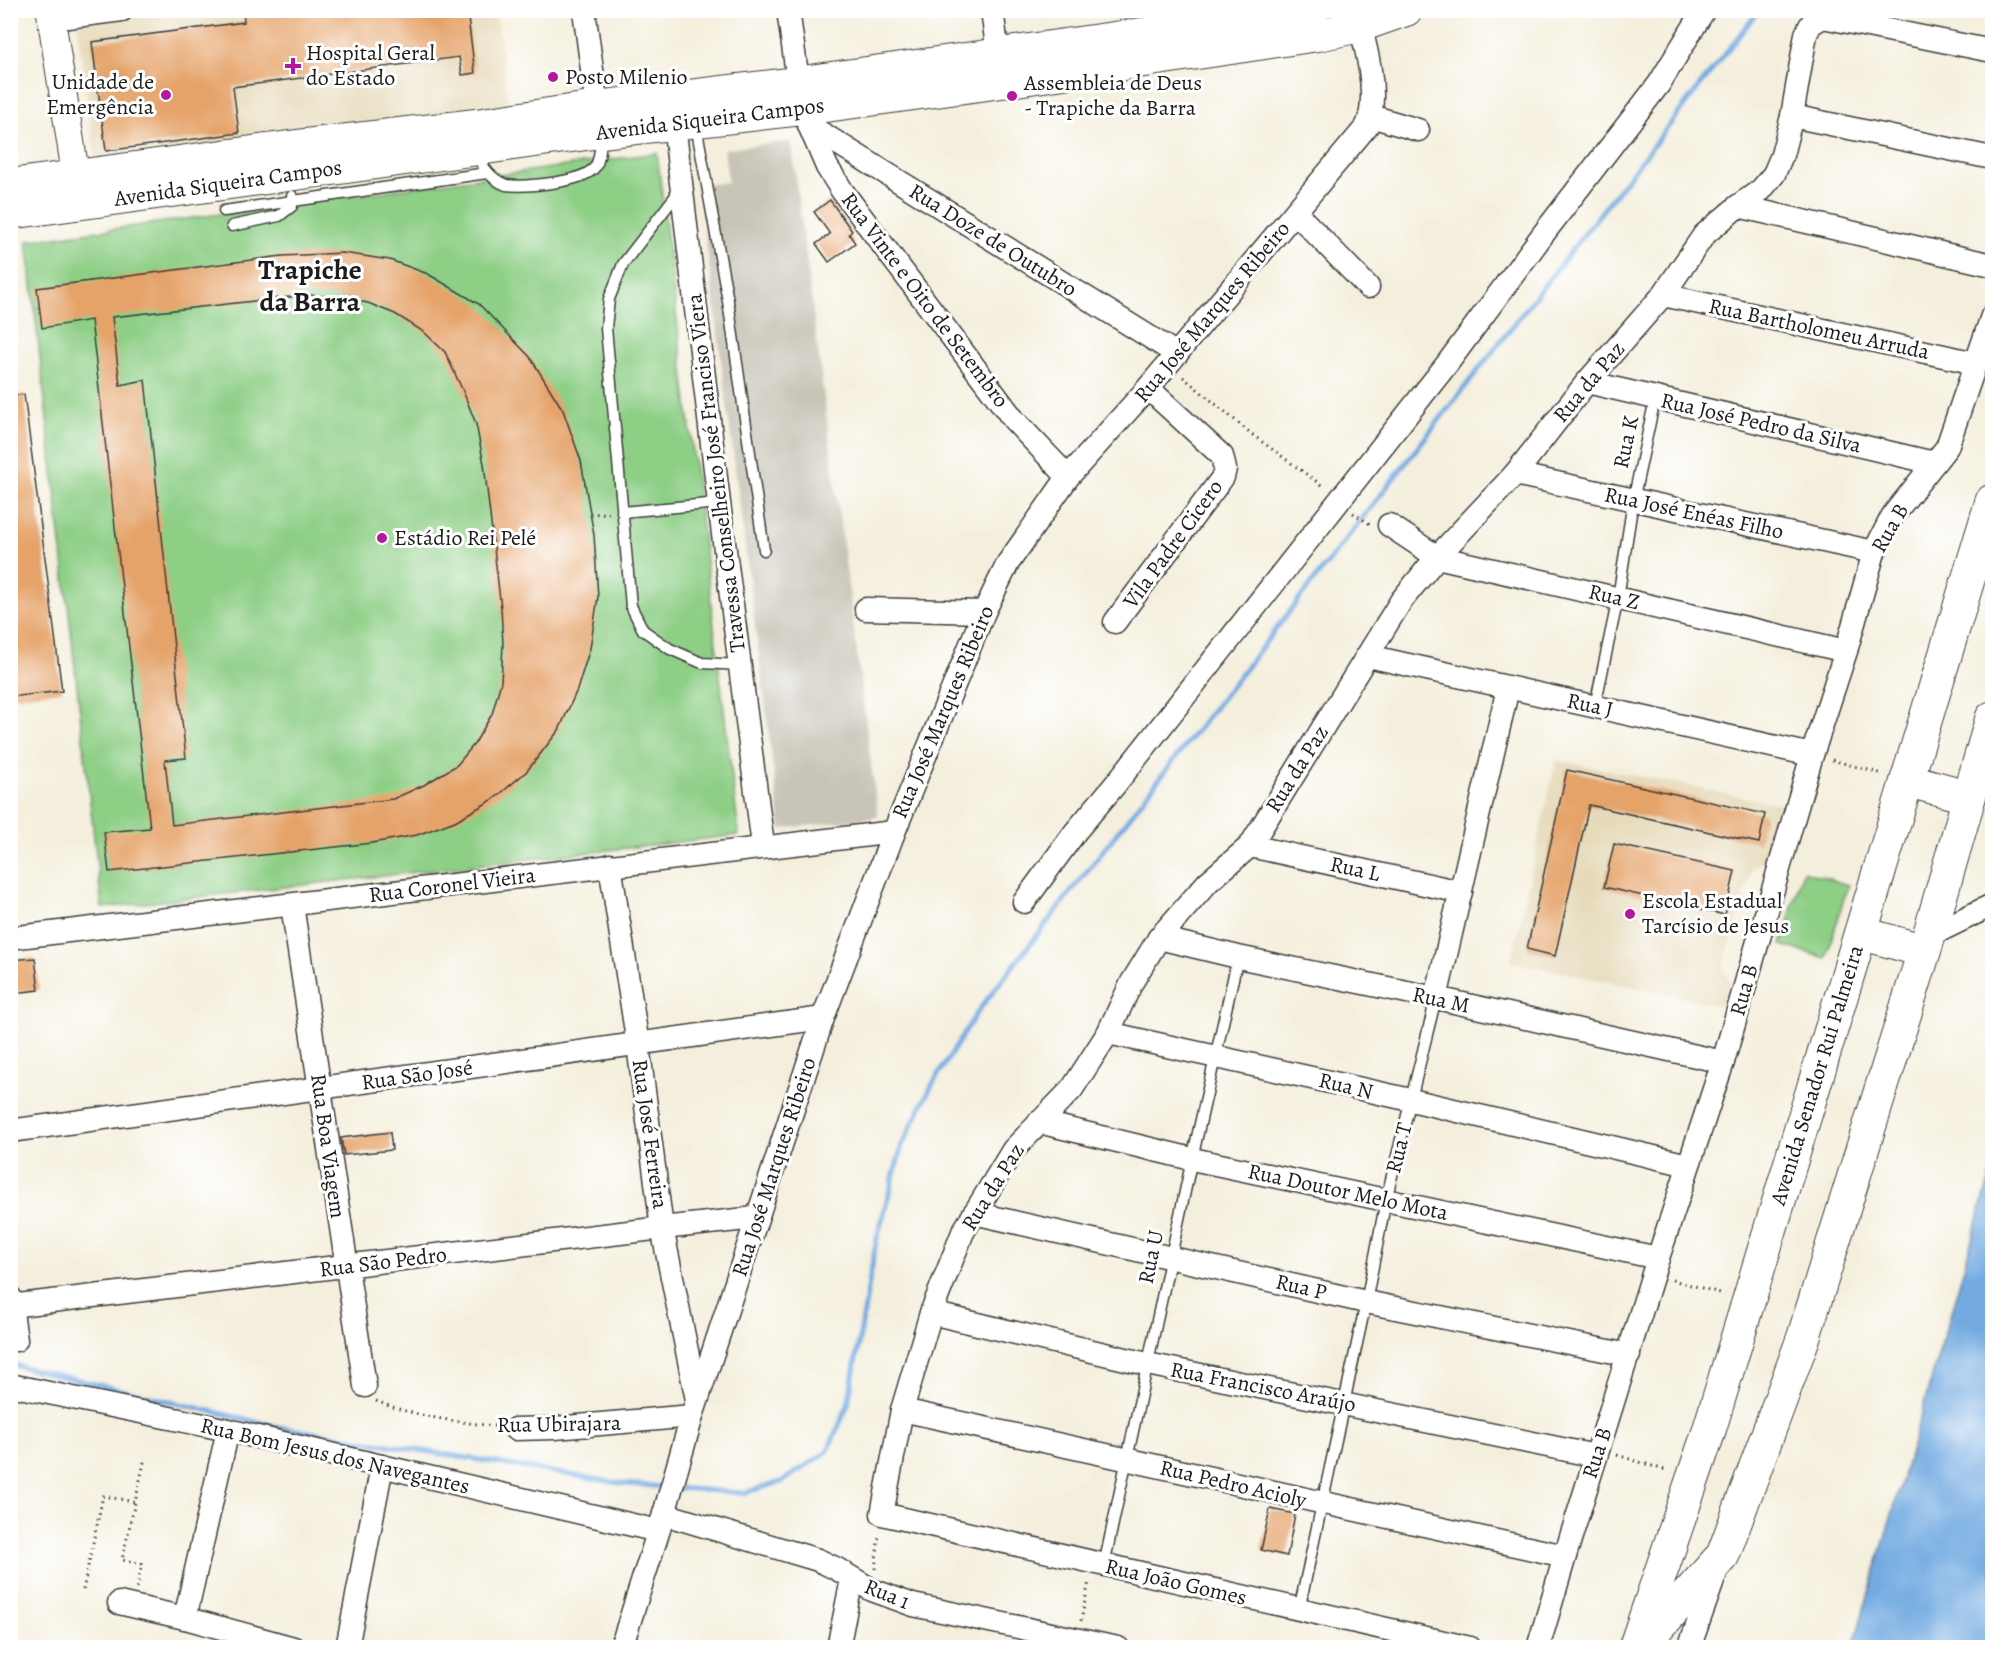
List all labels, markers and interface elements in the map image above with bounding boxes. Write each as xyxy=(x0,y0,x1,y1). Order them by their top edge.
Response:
place label: Hospital Geral do Estado xyxy=(306,38,435,93)
marker: Hospital Geral do Estado xyxy=(284,57,302,75)
place label: Posto Milenio xyxy=(565,62,688,92)
place label: Unidade de Emergência xyxy=(46,67,155,122)
place label: Assembleia de Deus - Trapiche da Barra xyxy=(1023,68,1202,123)
marker: Posto Milenio xyxy=(546,70,560,84)
marker: Unidade de Emergência xyxy=(159,88,173,102)
marker: Assembleia de Deus - Trapiche da Barra xyxy=(1005,89,1019,103)
street label: Avenida Siqueira Campos xyxy=(593,90,826,148)
street label: Avenida Siqueira Campos xyxy=(111,152,344,214)
street label: Rua Doze de Outubro xyxy=(903,176,1083,304)
street label: Rua Vinte e Oito de Setembro xyxy=(834,186,1016,414)
street label: Rua José Marques Ribeiro xyxy=(1127,215,1297,409)
district label: Trapiche da Barra xyxy=(258,251,362,321)
street label: Travessa Conselheiro José Franciso Viera xyxy=(679,291,753,654)
street label: Rua Bartholomeu Arruda xyxy=(1706,291,1933,367)
street label: Rua da Paz xyxy=(1546,335,1632,429)
street label: Rua José Pedro da Silva xyxy=(1658,385,1865,461)
street label: Rua K xyxy=(1606,413,1646,471)
street label: Vila Padre Cicero xyxy=(1115,473,1230,615)
street label: Rua José Enéas Filho xyxy=(1602,479,1786,547)
street label: Rua B xyxy=(1864,498,1916,558)
place label: Estádio Rei Pelé xyxy=(394,523,536,553)
marker: Estádio Rei Pelé xyxy=(375,531,389,545)
street label: Rua Z xyxy=(1585,577,1643,617)
street label: Rua José Marques Ribeiro xyxy=(885,601,1001,823)
street label: Rua J xyxy=(1564,685,1616,725)
street label: Rua da Paz xyxy=(1258,720,1336,818)
street label: Rua L xyxy=(1327,849,1384,889)
street label: Rua Coronel Vieira xyxy=(367,860,538,910)
place label: Escola Estadual Tarcísio de Jesus xyxy=(1642,886,1789,941)
marker: Escola Estadual Tarcísio de Jesus xyxy=(1623,907,1637,921)
street label: Avenida Senador Rui Palmeira xyxy=(1763,940,1871,1210)
street label: Rua B xyxy=(1722,961,1766,1019)
street label: Rua M xyxy=(1410,979,1472,1021)
street label: Rua São José xyxy=(359,1052,475,1098)
street label: Rua José Marques Ribeiro xyxy=(724,1054,824,1280)
street label: Rua José Ferreira xyxy=(625,1057,675,1212)
street label: Rua N xyxy=(1316,1065,1376,1107)
street label: Rua Boa Viagem xyxy=(303,1072,353,1220)
street label: Rua T xyxy=(1378,1119,1420,1177)
street label: Rua da Paz xyxy=(954,1138,1032,1236)
street label: Rua Doutor Melo Mota xyxy=(1245,1156,1452,1228)
street label: Rua U xyxy=(1131,1227,1171,1287)
street label: Rua São Pedro xyxy=(318,1239,448,1285)
street label: Rua P xyxy=(1273,1267,1329,1307)
street label: Rua Francisco Araújo xyxy=(1168,1354,1358,1420)
street label: Rua Ubirajara xyxy=(497,1408,622,1440)
street label: Rua Bom Jesus dos Navegantes xyxy=(198,1410,472,1502)
street label: Rua B xyxy=(1575,1423,1619,1483)
street label: Rua Pedro Acioly xyxy=(1157,1453,1310,1516)
street label: Rua João Gomes xyxy=(1102,1551,1250,1613)
street label: Rua 1 xyxy=(860,1571,914,1617)

